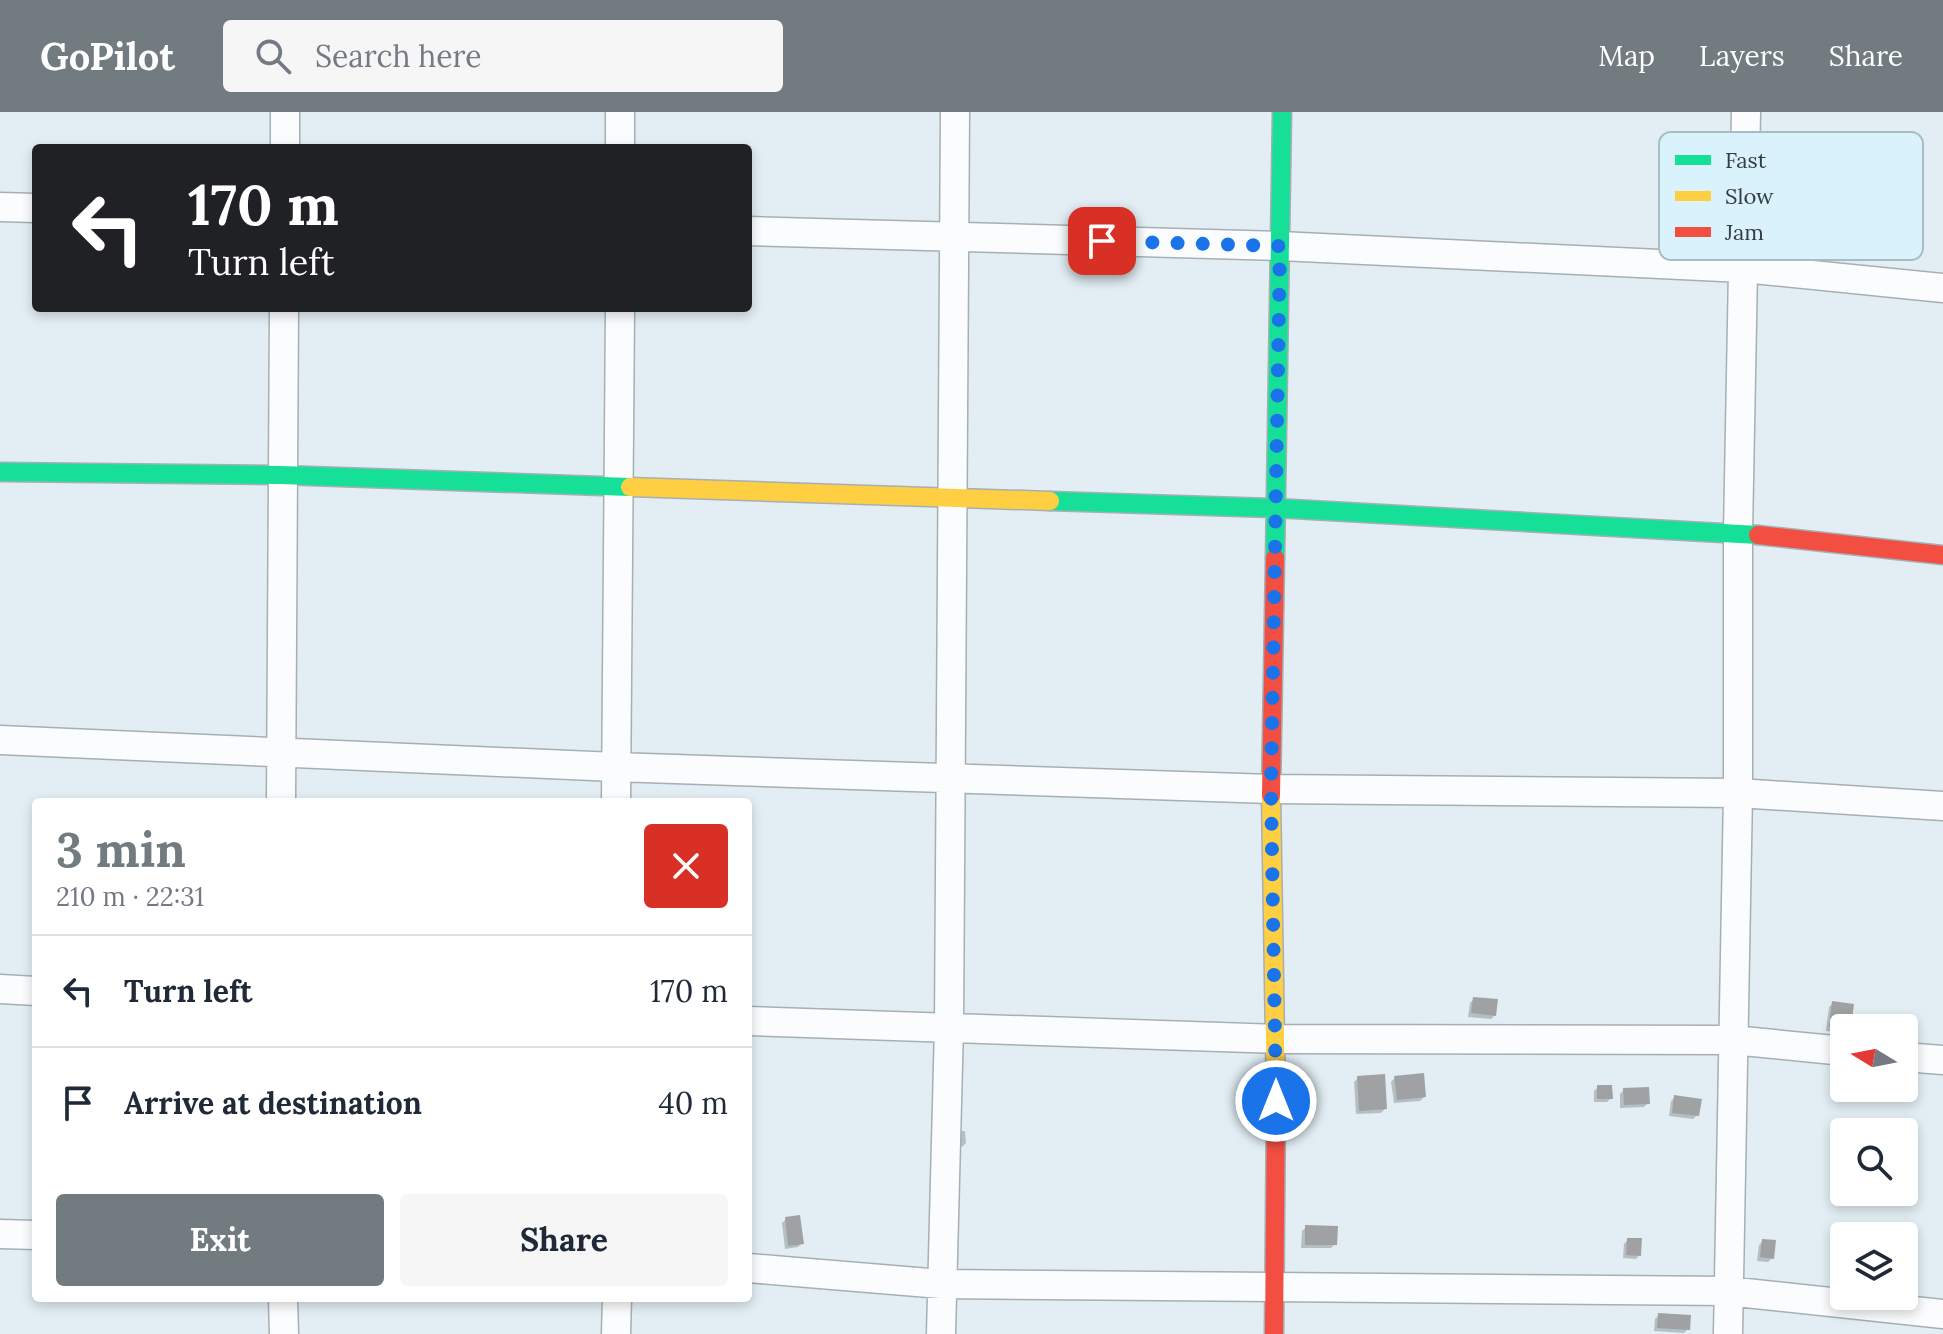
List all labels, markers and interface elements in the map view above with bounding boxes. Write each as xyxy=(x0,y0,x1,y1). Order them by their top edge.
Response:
search box xyxy=(223,20,783,92)
text: GoPilot xyxy=(40,32,175,80)
icon: search xyxy=(251,34,295,78)
text: Search here xyxy=(315,37,482,75)
text: Map xyxy=(1598,38,1655,74)
text: Layers xyxy=(1699,38,1785,74)
text: Share xyxy=(1829,38,1903,74)
legend xyxy=(1659,132,1923,260)
text: Fast xyxy=(1725,146,1767,174)
text: 170 m xyxy=(188,169,339,240)
icon: left xyxy=(56,176,160,280)
text: Slow xyxy=(1725,182,1774,210)
pin xyxy=(1068,207,1136,275)
text: Jam xyxy=(1724,218,1764,246)
icon: arrive xyxy=(1080,219,1124,263)
text: Turn left xyxy=(188,239,335,285)
text: 3 min xyxy=(56,819,186,880)
button: close xyxy=(644,824,728,908)
text: 210 m · 22:31 xyxy=(56,880,204,913)
icon: left xyxy=(56,969,100,1013)
text: Turn left xyxy=(124,972,252,1010)
text: 170 m xyxy=(650,972,728,1010)
north arrow xyxy=(1830,1014,1918,1102)
map controls xyxy=(1830,1014,1918,1310)
position arrow xyxy=(1234,1059,1318,1143)
icon: arrive xyxy=(56,1081,100,1125)
text: Arrive at destination xyxy=(124,1084,422,1122)
text: 40 m xyxy=(658,1084,728,1122)
button: search xyxy=(1830,1118,1918,1206)
button: Exit xyxy=(56,1194,384,1286)
button: Share xyxy=(400,1194,728,1286)
button: layers xyxy=(1830,1222,1918,1310)

